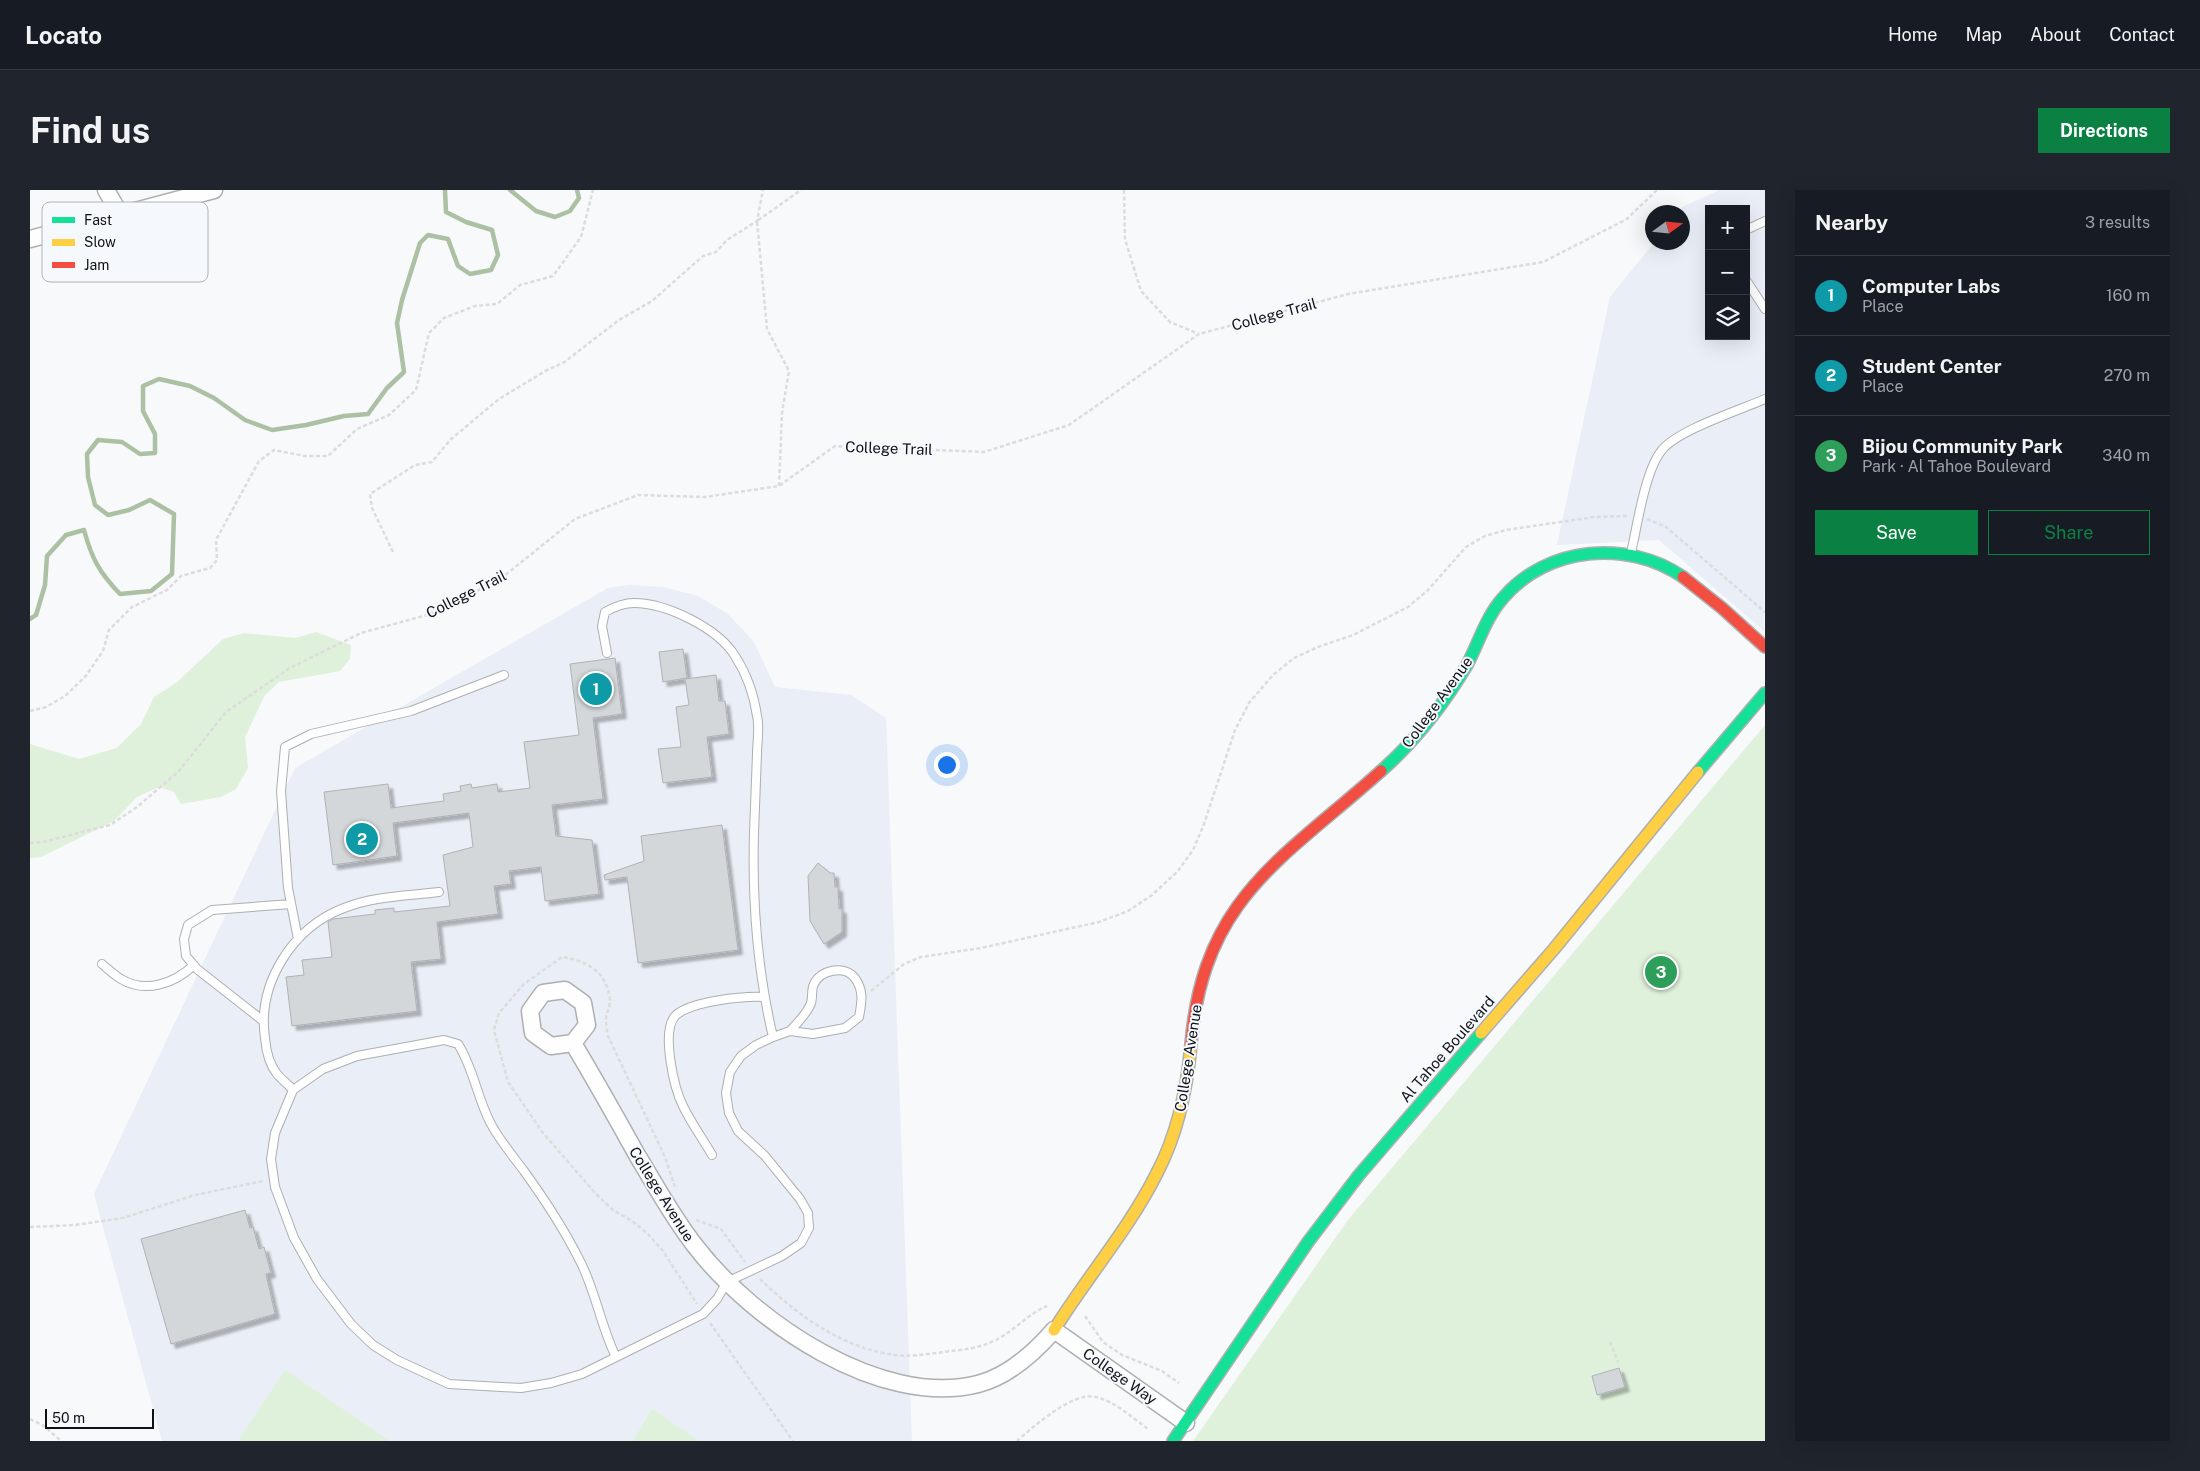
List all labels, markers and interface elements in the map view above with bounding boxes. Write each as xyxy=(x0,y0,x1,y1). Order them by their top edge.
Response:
text: Locato xyxy=(25,21,102,49)
text: Home xyxy=(1888,24,1938,45)
text: Map xyxy=(1966,24,2002,45)
text: About xyxy=(2030,24,2081,45)
text: Contact xyxy=(2109,24,2175,45)
button: Directions xyxy=(2038,108,2170,153)
text: Find us xyxy=(30,110,150,151)
legend xyxy=(42,202,208,282)
north arrow xyxy=(1645,205,1690,250)
map controls xyxy=(1705,205,1750,340)
button: + xyxy=(1705,205,1750,250)
text: Nearby xyxy=(1815,210,1888,235)
text: Fast xyxy=(84,212,112,228)
text: 3 results xyxy=(2085,213,2150,232)
text: Slow xyxy=(84,234,116,250)
button: − xyxy=(1705,250,1750,295)
text: Jam xyxy=(84,257,109,273)
text: Computer Labs xyxy=(1862,275,2000,297)
text: 1 xyxy=(1828,286,1834,305)
text: 160 m xyxy=(2106,286,2150,305)
street label: College Trail xyxy=(1230,294,1318,334)
button: layers xyxy=(1705,295,1750,340)
text: Place xyxy=(1862,297,1904,316)
text: Student Center xyxy=(1862,355,2002,377)
text: 2 xyxy=(1826,366,1836,385)
text: 270 m xyxy=(2104,366,2150,385)
text: Place xyxy=(1862,377,1904,396)
text: Bijou Community Park xyxy=(1862,435,2063,457)
street label: College Trail xyxy=(845,438,933,458)
text: 3 xyxy=(1826,446,1836,465)
text: 340 m xyxy=(2102,446,2150,465)
text: Park · Al Tahoe Boulevard xyxy=(1862,457,2051,476)
button: Save xyxy=(1815,510,1978,555)
button: Share xyxy=(1988,510,2150,555)
street label: College Trail xyxy=(423,567,509,621)
street label: College Avenue xyxy=(1398,653,1476,751)
pin: 1 xyxy=(580,670,612,708)
your location xyxy=(934,752,960,778)
pin: 2 xyxy=(346,820,378,858)
pin: 3 xyxy=(1645,953,1677,991)
street label: Al Tahoe Boulevard xyxy=(1396,993,1498,1105)
street label: College Avenue xyxy=(1171,1003,1205,1113)
street label: College Avenue xyxy=(626,1144,698,1244)
street label: College Way xyxy=(1080,1344,1160,1408)
scale bar xyxy=(45,1406,154,1429)
text: 50 m xyxy=(52,1410,85,1426)

